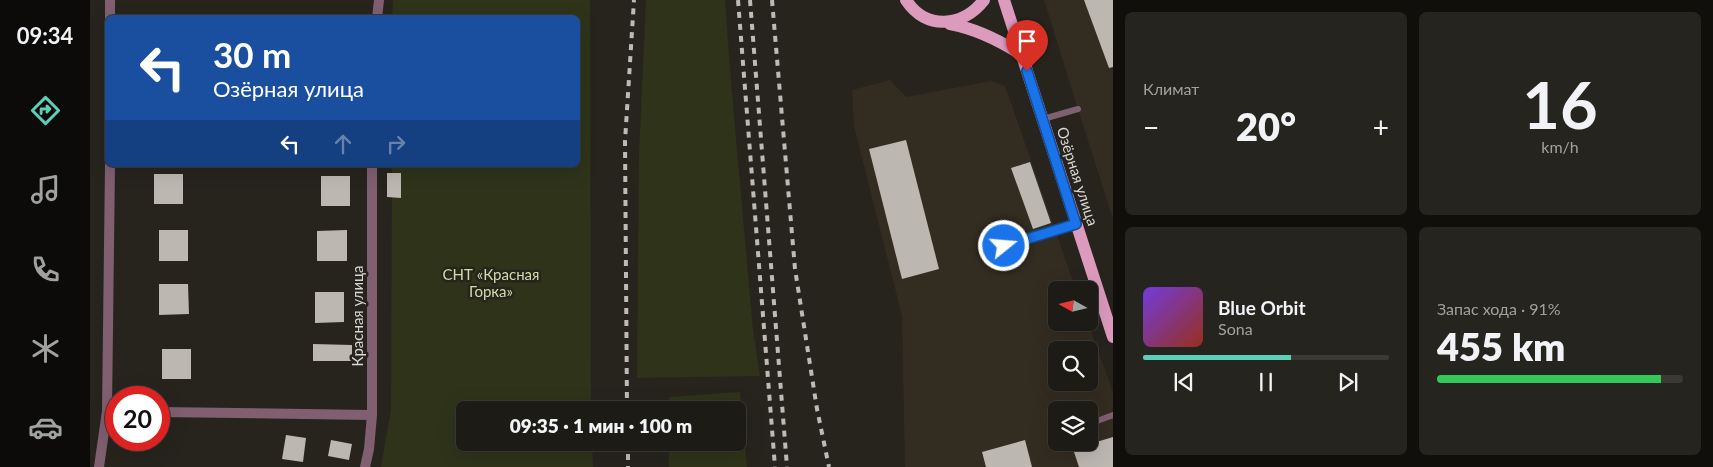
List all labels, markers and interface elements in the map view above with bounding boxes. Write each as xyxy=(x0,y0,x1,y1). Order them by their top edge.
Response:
pin xyxy=(1006,20,1048,71)
text: 09:34 xyxy=(17,22,73,49)
icon: arrive xyxy=(1013,27,1041,55)
text: 30 m xyxy=(213,33,291,75)
icon: left xyxy=(130,35,195,100)
text: 16 xyxy=(1522,65,1598,143)
text: Озёрная улица xyxy=(213,75,364,102)
text: Климат xyxy=(1143,79,1199,98)
icon: directions xyxy=(28,93,63,128)
text: 20° xyxy=(1236,103,1296,149)
text: − xyxy=(1143,110,1159,144)
text: + xyxy=(1373,110,1389,144)
street label: Озёрная улица xyxy=(1054,124,1102,228)
icon: left xyxy=(276,130,304,158)
icon: ahead xyxy=(329,130,357,158)
icon: right xyxy=(382,130,410,158)
text: km/h xyxy=(1541,137,1579,156)
icon: music xyxy=(28,172,63,207)
position arrow xyxy=(977,219,1029,271)
icon: phone xyxy=(28,252,63,287)
street label: Красная улица xyxy=(348,265,366,367)
park label: СНТ «Красная Горка» xyxy=(443,265,539,300)
north arrow xyxy=(1048,281,1098,331)
map controls xyxy=(1048,281,1098,451)
text: Blue Orbit xyxy=(1218,296,1306,319)
text: Запас хода · 91% xyxy=(1437,299,1561,318)
text: Sona xyxy=(1218,319,1253,338)
text: 455 km xyxy=(1437,323,1565,369)
icon: climate xyxy=(28,331,63,366)
button: search xyxy=(1048,341,1098,391)
icon: previous xyxy=(1170,368,1198,396)
icon: pause xyxy=(1252,368,1280,396)
icon: next xyxy=(1334,368,1362,396)
speed limit sign: 20 xyxy=(105,386,170,451)
button: layers xyxy=(1048,401,1098,451)
icon: car xyxy=(28,410,63,445)
text: 09:35 · 1 мин · 100 m xyxy=(510,414,692,437)

